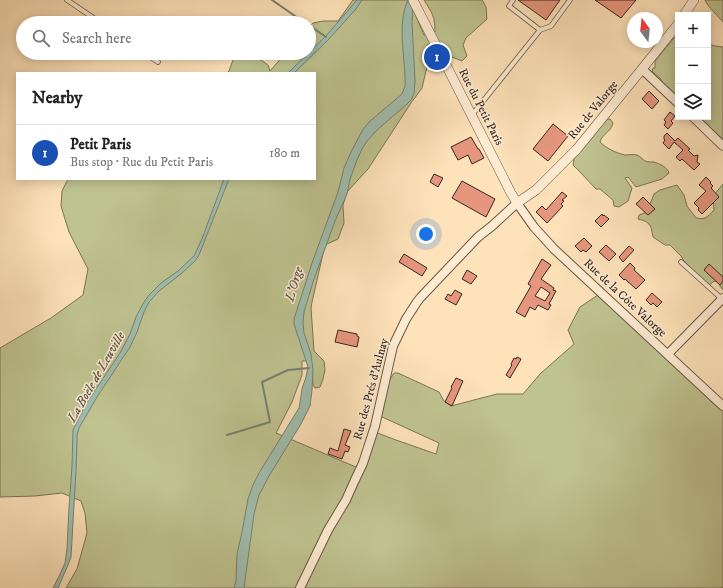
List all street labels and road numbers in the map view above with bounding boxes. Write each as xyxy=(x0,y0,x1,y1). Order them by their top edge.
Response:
street label: Rue du Petit Paris xyxy=(455,66,507,148)
street label: Rue de Valorge xyxy=(565,78,621,142)
street label: Rue de la Côte Valorge xyxy=(580,256,670,340)
street label: Rue des Prés d'Aulnay xyxy=(350,336,392,441)

